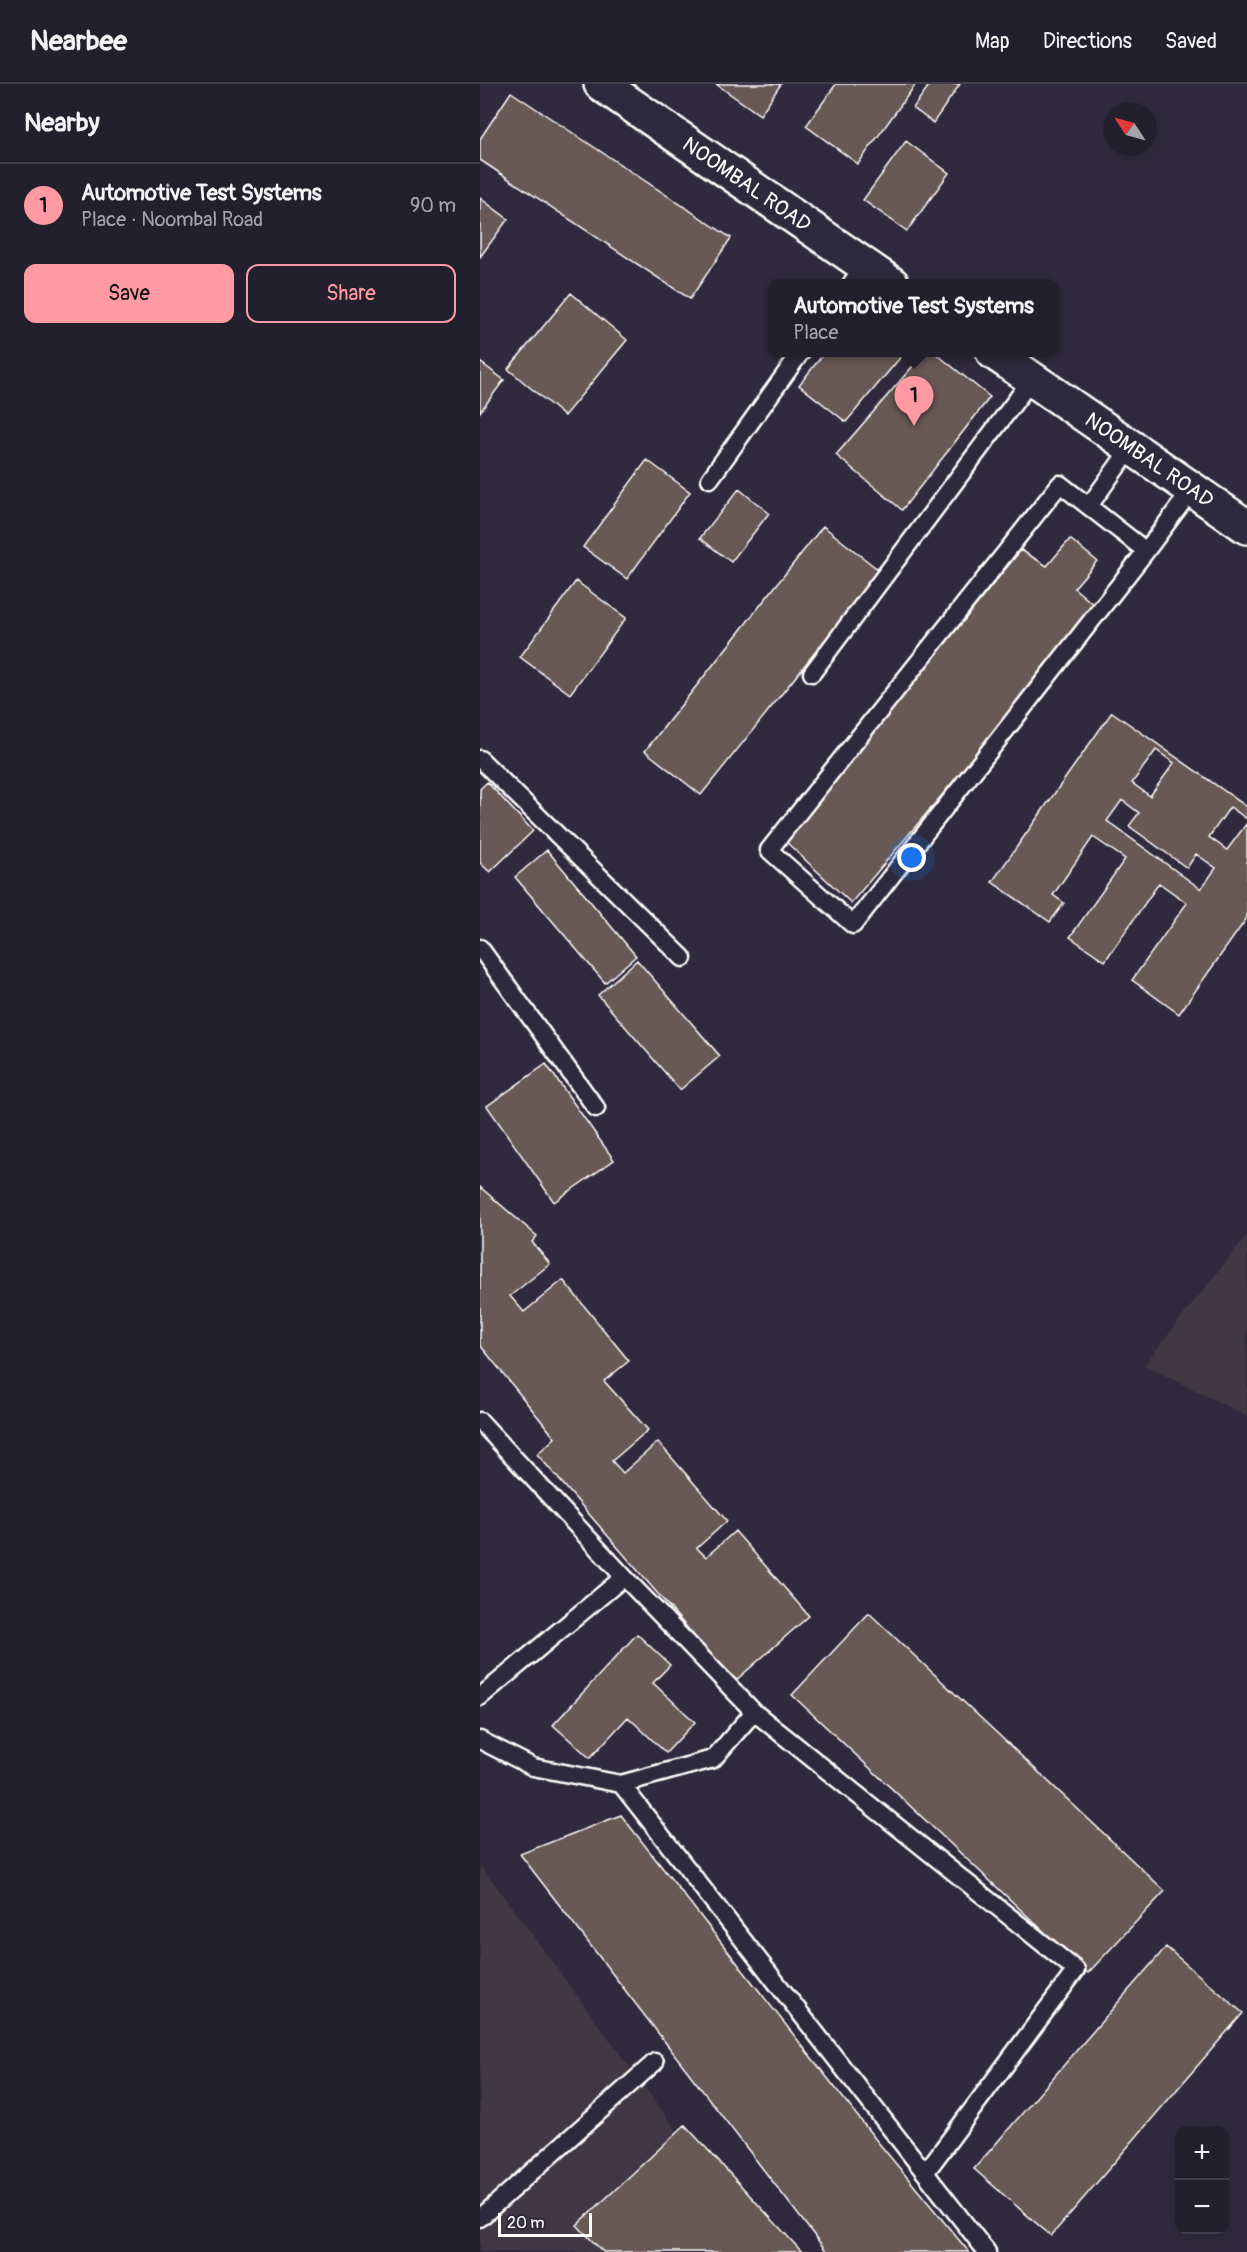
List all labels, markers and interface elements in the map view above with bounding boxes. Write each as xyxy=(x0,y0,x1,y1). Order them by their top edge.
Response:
text: Nearbee xyxy=(30,24,127,59)
text: Map xyxy=(975,28,1010,55)
text: Directions xyxy=(1043,28,1132,55)
text: Saved xyxy=(1165,28,1217,55)
north arrow xyxy=(1103,102,1157,156)
text: Nearby xyxy=(24,107,100,139)
street label: NOOMBAL ROAD xyxy=(677,131,816,238)
text: Automotive Test Systems xyxy=(81,179,322,207)
text: 1 xyxy=(40,193,47,218)
text: 90 m xyxy=(410,193,456,218)
text: Place · Noombal Road xyxy=(81,207,263,232)
button: Save xyxy=(24,264,234,323)
button: Share xyxy=(246,264,456,323)
popup xyxy=(768,279,1059,357)
text: Automotive Test Systems xyxy=(793,292,1034,320)
text: Place xyxy=(793,320,838,345)
pin: 1 xyxy=(894,376,934,426)
street label: NOOMBAL ROAD xyxy=(1080,406,1219,514)
your location xyxy=(897,843,926,872)
map controls xyxy=(1175,2126,1229,2234)
button: + xyxy=(1175,2126,1229,2180)
button: − xyxy=(1175,2180,1229,2234)
scale bar xyxy=(498,2210,592,2238)
text: 20 m xyxy=(507,2213,545,2233)

